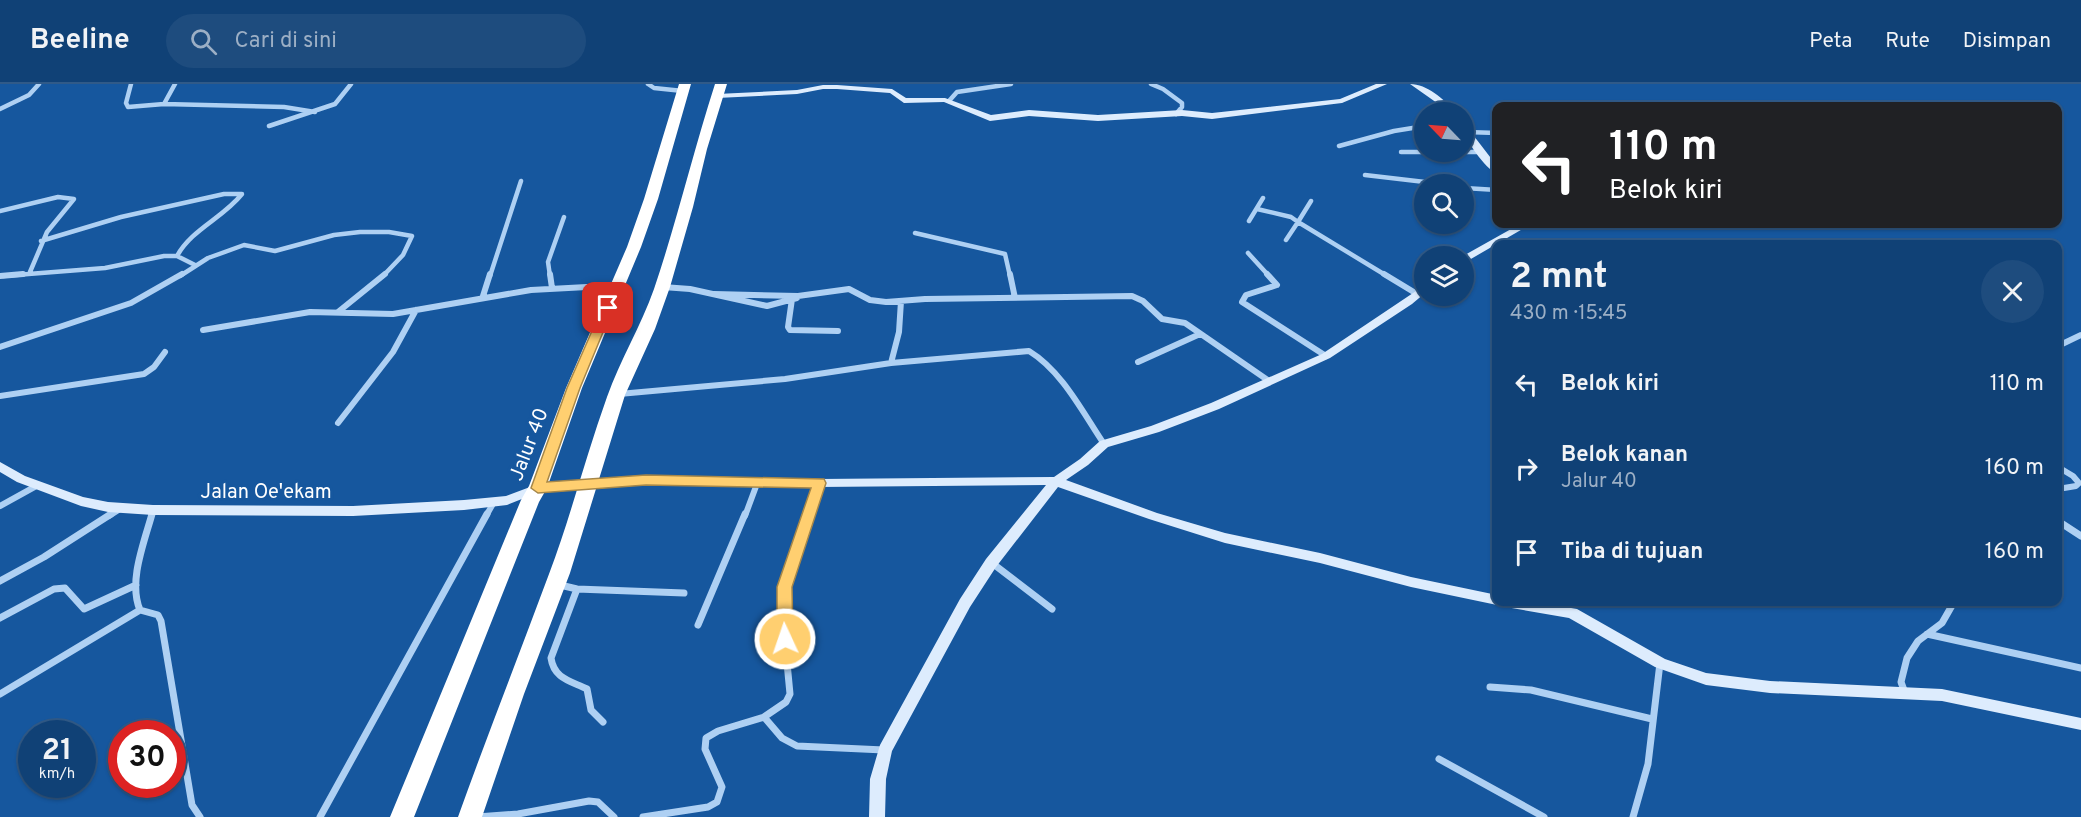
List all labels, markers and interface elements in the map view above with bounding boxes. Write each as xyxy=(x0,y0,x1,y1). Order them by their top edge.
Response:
search box xyxy=(166,14,586,68)
text: Beeline xyxy=(30,23,130,59)
icon: search xyxy=(187,25,220,58)
text: Cari di sini xyxy=(235,28,337,55)
text: Peta xyxy=(1809,28,1852,55)
text: Rute xyxy=(1885,28,1930,55)
text: Disimpan xyxy=(1963,28,2051,55)
north arrow xyxy=(1414,102,1474,162)
map controls xyxy=(1414,102,1474,306)
text: 110 m xyxy=(1609,122,1718,175)
icon: left xyxy=(1510,126,1588,204)
button: search xyxy=(1414,174,1474,234)
text: Belok kiri xyxy=(1609,174,1723,208)
button: layers xyxy=(1414,246,1474,306)
text: 2 mnt xyxy=(1510,255,1608,301)
button: close xyxy=(1981,260,2044,323)
pin xyxy=(582,282,633,333)
icon: arrive xyxy=(591,291,624,324)
text: 430 m · 15:45 xyxy=(1510,301,1627,327)
icon: left xyxy=(1510,368,1543,401)
text: Belok kiri xyxy=(1561,371,1659,398)
text: 110 m xyxy=(1990,371,2044,398)
street label: Jalur 40 xyxy=(504,405,556,485)
text: Belok kanan xyxy=(1561,442,1688,469)
icon: right xyxy=(1510,452,1543,485)
text: 160 m xyxy=(1985,455,2044,482)
text: Jalur 40 xyxy=(1561,469,1637,495)
street label: Jalan Oe'ekam xyxy=(200,480,332,506)
icon: arrive xyxy=(1510,536,1543,569)
text: Tiba di tujuan xyxy=(1561,539,1703,566)
text: 160 m xyxy=(1985,539,2044,566)
position arrow xyxy=(753,607,817,671)
speed limit sign: 30 xyxy=(108,720,186,798)
text: 21 xyxy=(42,733,72,770)
text: km/h xyxy=(39,765,75,784)

